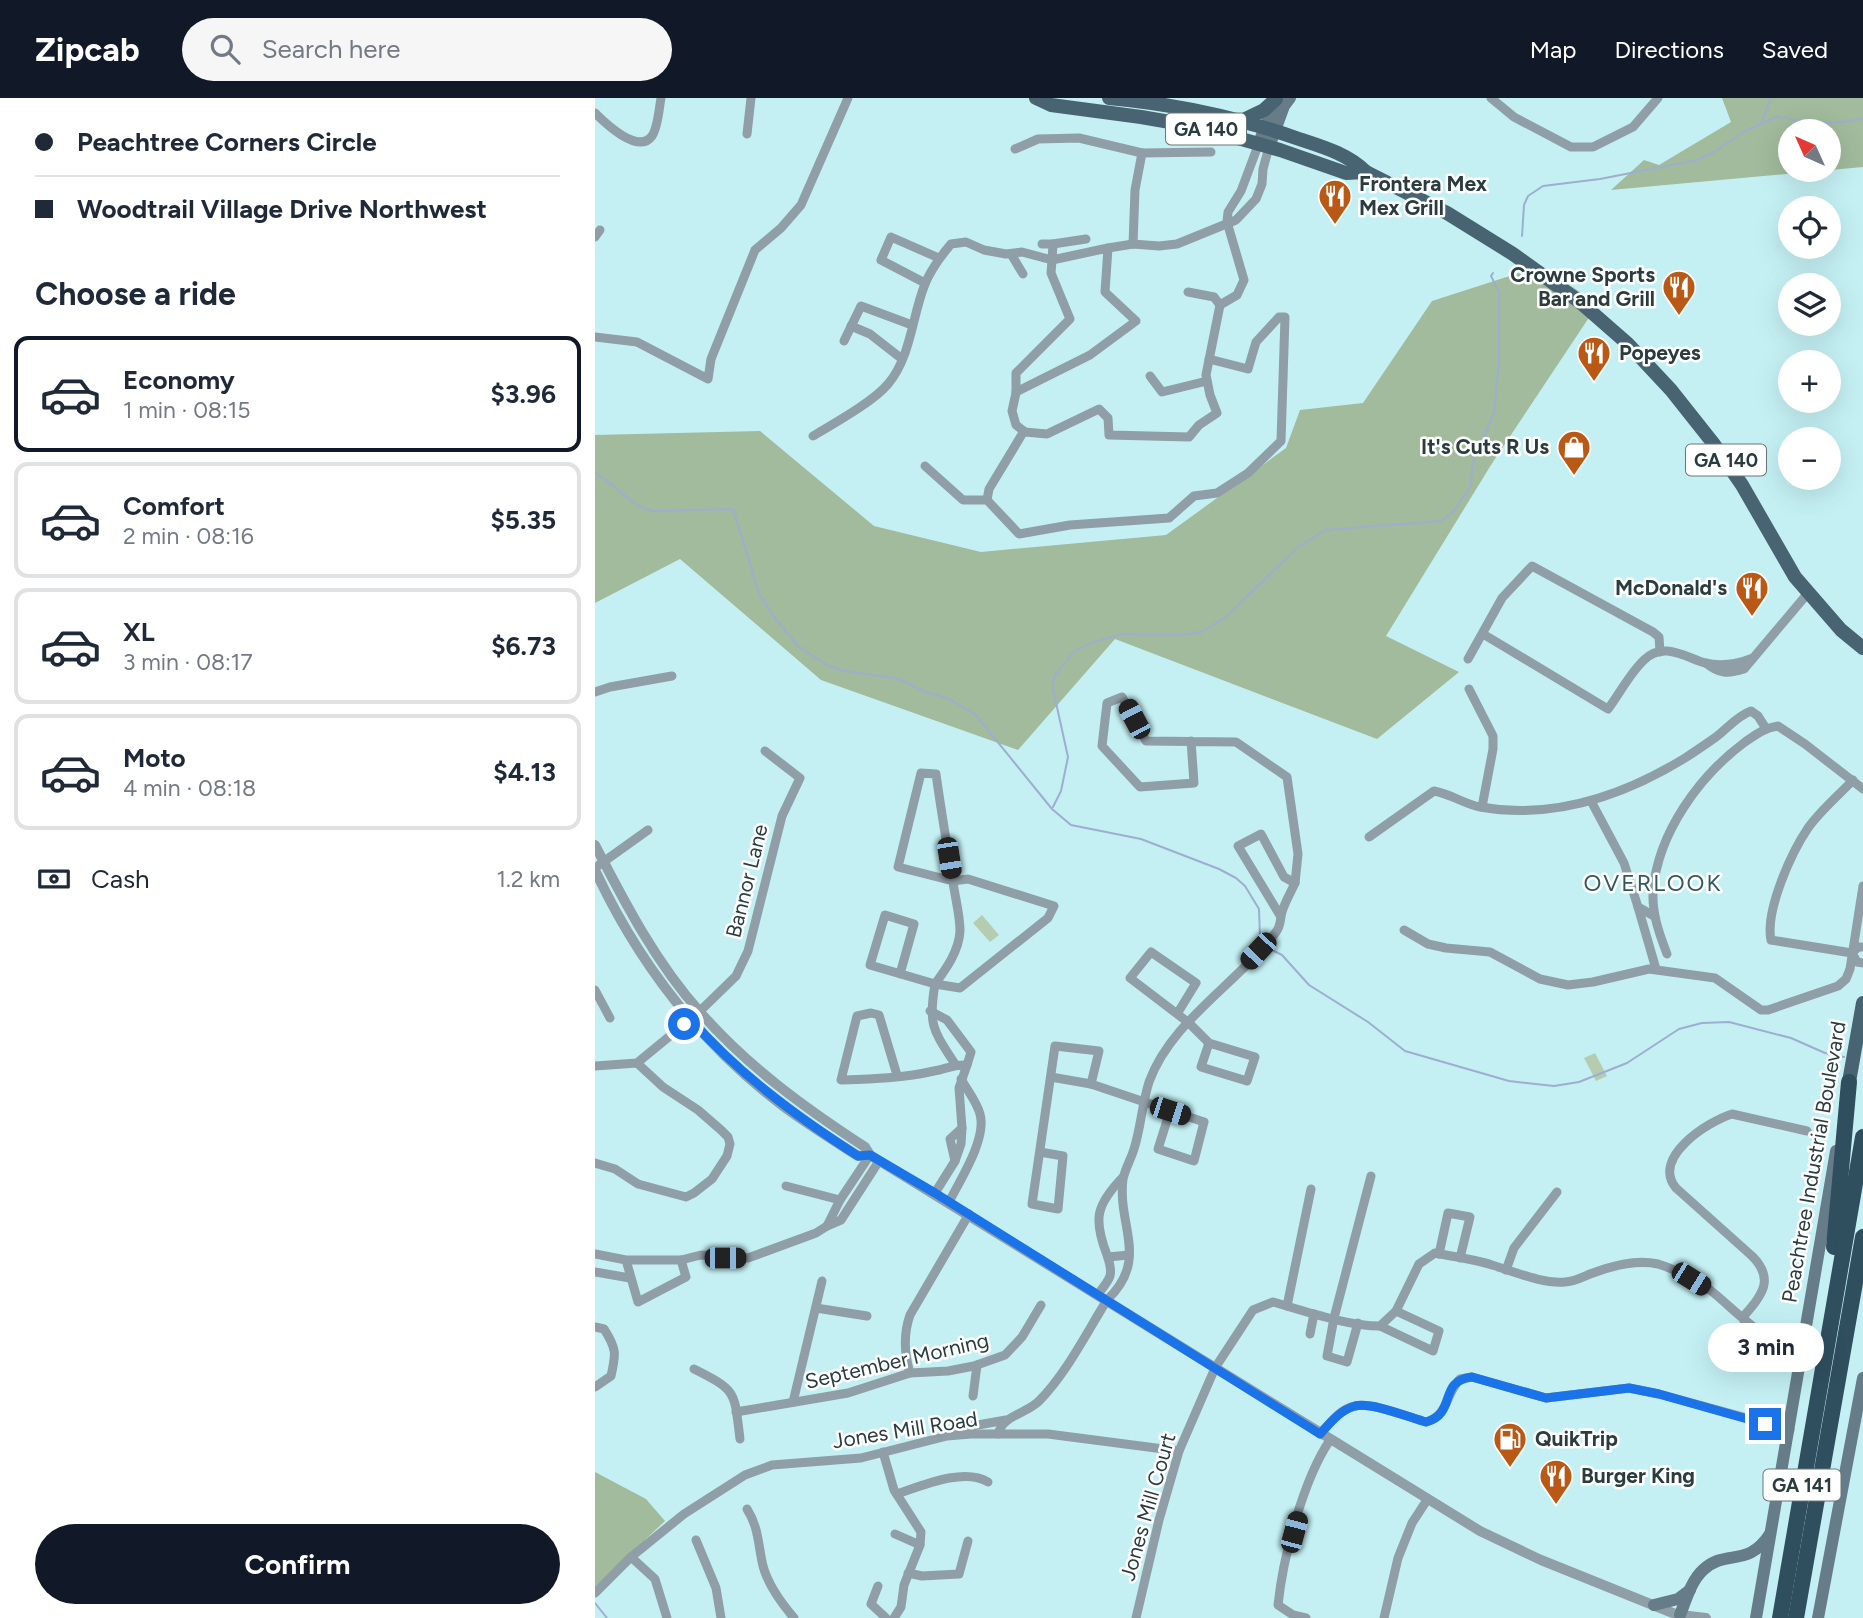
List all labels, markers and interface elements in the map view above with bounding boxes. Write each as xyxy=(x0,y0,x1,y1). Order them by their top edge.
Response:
search box xyxy=(182,18,672,81)
text: Zipcab xyxy=(35,30,140,69)
icon: search xyxy=(206,30,244,68)
text: Search here xyxy=(262,33,401,65)
text: Map xyxy=(1530,35,1576,64)
text: Directions xyxy=(1614,35,1724,64)
text: Saved xyxy=(1762,35,1828,64)
road number: GA 140 xyxy=(1166,114,1246,144)
north arrow xyxy=(1778,119,1841,182)
map controls xyxy=(1778,119,1841,490)
text: Peachtree Corners Circle xyxy=(77,126,377,158)
place label: Frontera Mex Mex Grill xyxy=(1359,171,1488,220)
restaurant icon: Frontera Mex Mex Grill xyxy=(1316,177,1354,226)
text: Woodtrail Village Drive Northwest xyxy=(77,193,487,225)
button: locate xyxy=(1778,196,1841,259)
place label: Crowne Sports Bar and Grill xyxy=(1510,262,1655,311)
restaurant icon: Crowne Sports Bar and Grill xyxy=(1660,268,1698,317)
button: layers xyxy=(1778,273,1841,336)
text: Choose a ride xyxy=(35,275,236,313)
restaurant icon: Popeyes xyxy=(1575,334,1613,383)
place label: Popeyes xyxy=(1619,340,1701,365)
button: + xyxy=(1778,350,1841,413)
icon: car xyxy=(39,363,102,426)
text: Economy xyxy=(123,364,235,396)
text: $3.96 xyxy=(491,378,556,410)
text: 1 min · 08:15 xyxy=(123,396,251,424)
button: − xyxy=(1778,427,1841,490)
shop icon: It's Cuts R Us xyxy=(1555,428,1593,477)
place label: It's Cuts R Us xyxy=(1421,434,1549,459)
road number: GA 140 xyxy=(1686,444,1766,476)
icon: car xyxy=(39,489,102,552)
text: Comfort xyxy=(123,490,225,522)
text: $5.35 xyxy=(490,504,556,536)
text: 2 min · 08:16 xyxy=(123,522,254,550)
restaurant icon: McDonald's xyxy=(1733,569,1771,618)
place label: McDonald's xyxy=(1615,575,1727,600)
icon: car xyxy=(39,615,102,678)
text: XL xyxy=(123,616,155,648)
text: $6.73 xyxy=(491,630,556,662)
text: 3 min · 08:17 xyxy=(123,648,253,676)
car xyxy=(1115,696,1154,742)
icon: car xyxy=(39,741,102,804)
text: Moto xyxy=(123,742,186,774)
text: $4.13 xyxy=(493,756,556,788)
text: 4 min · 08:18 xyxy=(123,774,256,802)
street label: Bannor Lane xyxy=(720,821,773,940)
car xyxy=(936,836,963,880)
icon: cash xyxy=(35,860,73,898)
text: Cash xyxy=(91,863,150,895)
text: 1.2 km xyxy=(496,865,560,893)
district label: OVERLOOK xyxy=(1584,869,1722,897)
car xyxy=(1236,928,1281,974)
route start xyxy=(668,1008,700,1040)
street label: Peachtree Industrial Boulevard xyxy=(1776,1019,1851,1305)
car xyxy=(1147,1095,1194,1127)
car xyxy=(705,1248,747,1269)
car xyxy=(1668,1259,1715,1299)
callout: 3 min xyxy=(1707,1322,1823,1372)
street label: September Morning xyxy=(803,1327,991,1394)
text: 3 min xyxy=(1737,1333,1795,1361)
street label: Jones Mill Road xyxy=(831,1406,979,1453)
route end xyxy=(1749,1408,1781,1440)
fuel station icon: QuikTrip xyxy=(1491,1420,1529,1469)
place label: QuikTrip xyxy=(1535,1426,1618,1451)
street label: Jones Mill Court xyxy=(1115,1430,1181,1584)
restaurant icon: Burger King xyxy=(1537,1457,1575,1506)
place label: Burger King xyxy=(1581,1463,1695,1488)
road number: GA 141 xyxy=(1763,1470,1841,1500)
car xyxy=(1279,1509,1310,1555)
button: Confirm xyxy=(35,1524,560,1604)

